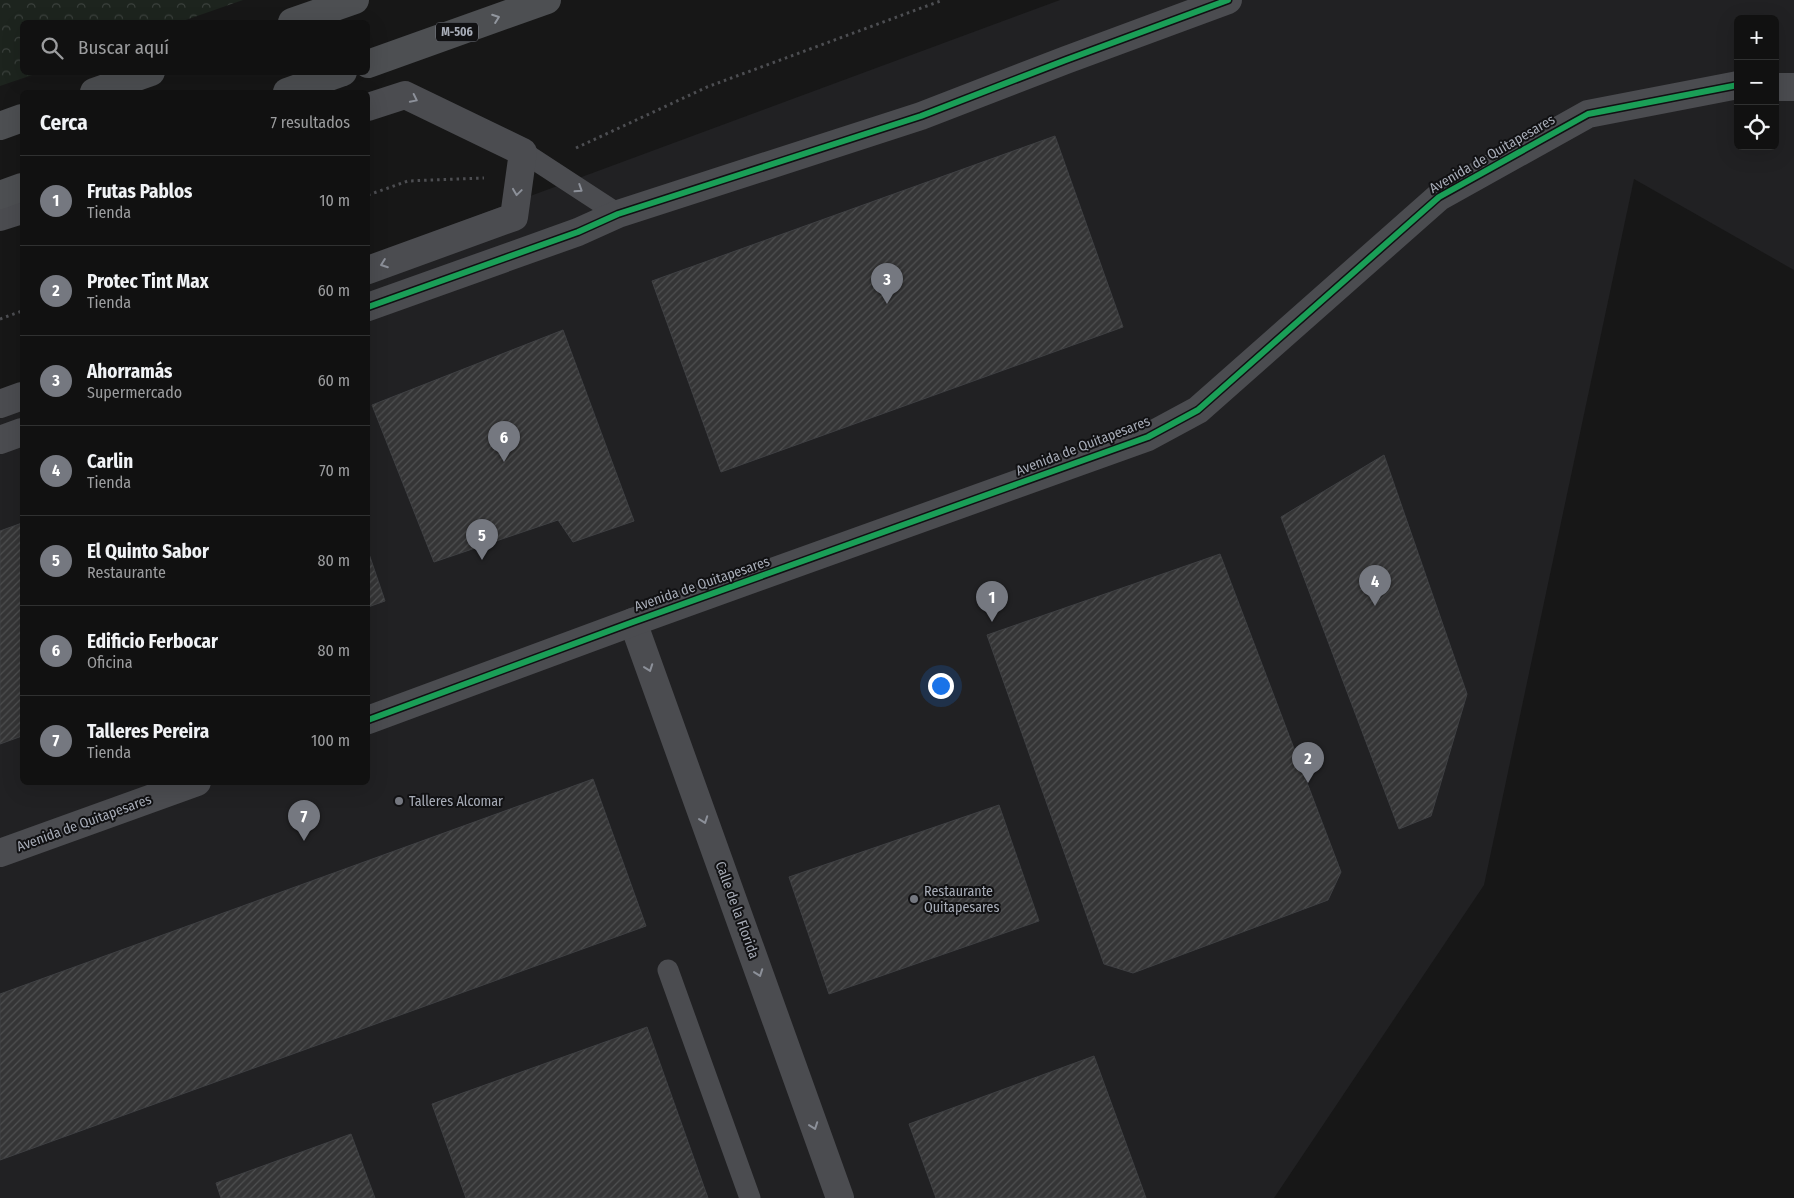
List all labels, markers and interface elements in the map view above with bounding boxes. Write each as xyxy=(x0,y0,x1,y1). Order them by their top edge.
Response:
one-way arrow xyxy=(491,14,500,24)
map controls xyxy=(1734,15,1779,150)
button: + xyxy=(1734,15,1779,60)
search box xyxy=(20,20,370,75)
road number: M-506 xyxy=(436,22,478,42)
icon: search xyxy=(38,34,66,62)
text: Buscar aquí xyxy=(78,36,169,59)
button: − xyxy=(1734,60,1779,105)
one-way arrow xyxy=(409,93,418,104)
button: locate xyxy=(1734,105,1779,150)
text: Cerca xyxy=(40,110,88,136)
street label: Avenida de Quitapesares xyxy=(1426,111,1558,197)
text: 7 resultados xyxy=(271,113,350,132)
text: Frutas Pablos xyxy=(87,180,192,203)
one-way arrow xyxy=(573,182,582,192)
one-way arrow xyxy=(512,189,523,197)
text: 1 xyxy=(53,191,59,210)
text: 10 m xyxy=(319,191,350,210)
text: Tienda xyxy=(87,203,131,222)
one-way arrow xyxy=(380,258,389,268)
pin: 3 xyxy=(871,263,903,304)
text: Protec Tint Max xyxy=(87,270,209,293)
text: 2 xyxy=(52,281,60,300)
text: 60 m xyxy=(318,281,350,300)
text: Tienda xyxy=(87,293,131,312)
text: Ahorramás xyxy=(87,360,172,383)
text: 3 xyxy=(52,371,60,390)
text: 60 m xyxy=(318,371,350,390)
text: Supermercado xyxy=(87,383,182,402)
street label: Avenida de Quitapesares xyxy=(1014,413,1152,479)
pin: 6 xyxy=(488,421,520,462)
text: Carlin xyxy=(87,450,133,473)
text: 4 xyxy=(52,461,60,480)
text: 70 m xyxy=(319,461,350,480)
text: Tienda xyxy=(87,473,131,492)
pin: 5 xyxy=(466,519,498,560)
text: El Quinto Sabor xyxy=(87,540,209,563)
text: 5 xyxy=(52,551,60,570)
text: 80 m xyxy=(318,551,350,570)
street label: Avenida de Quitapesares xyxy=(632,553,772,615)
text: Restaurante xyxy=(87,563,166,582)
pin: 4 xyxy=(1359,565,1391,606)
pin: 1 xyxy=(976,581,1008,622)
text: Edificio Ferbocar xyxy=(87,630,218,653)
text: 6 xyxy=(52,641,60,660)
text: 80 m xyxy=(318,641,350,660)
text: Oficina xyxy=(87,653,133,672)
one-way arrow xyxy=(643,663,653,671)
your location xyxy=(928,673,954,699)
text: Talleres Pereira xyxy=(87,720,209,743)
text: 7 xyxy=(53,731,59,750)
text: 100 m xyxy=(311,731,350,750)
pin: 2 xyxy=(1292,742,1324,783)
text: Tienda xyxy=(87,743,131,762)
street label: Avenida de Quitapesares xyxy=(14,791,154,855)
place label: Talleres Alcomar xyxy=(409,793,503,810)
marker: Talleres Alcomar xyxy=(393,795,405,807)
pin: 7 xyxy=(288,800,320,841)
one-way arrow xyxy=(698,816,708,824)
street label: Calle de la Florida xyxy=(711,859,763,961)
place label: Restaurante Quitapesares xyxy=(924,883,999,916)
marker: Restaurante Quitapesares xyxy=(908,893,920,905)
one-way arrow xyxy=(754,969,764,977)
one-way arrow xyxy=(808,1122,818,1130)

